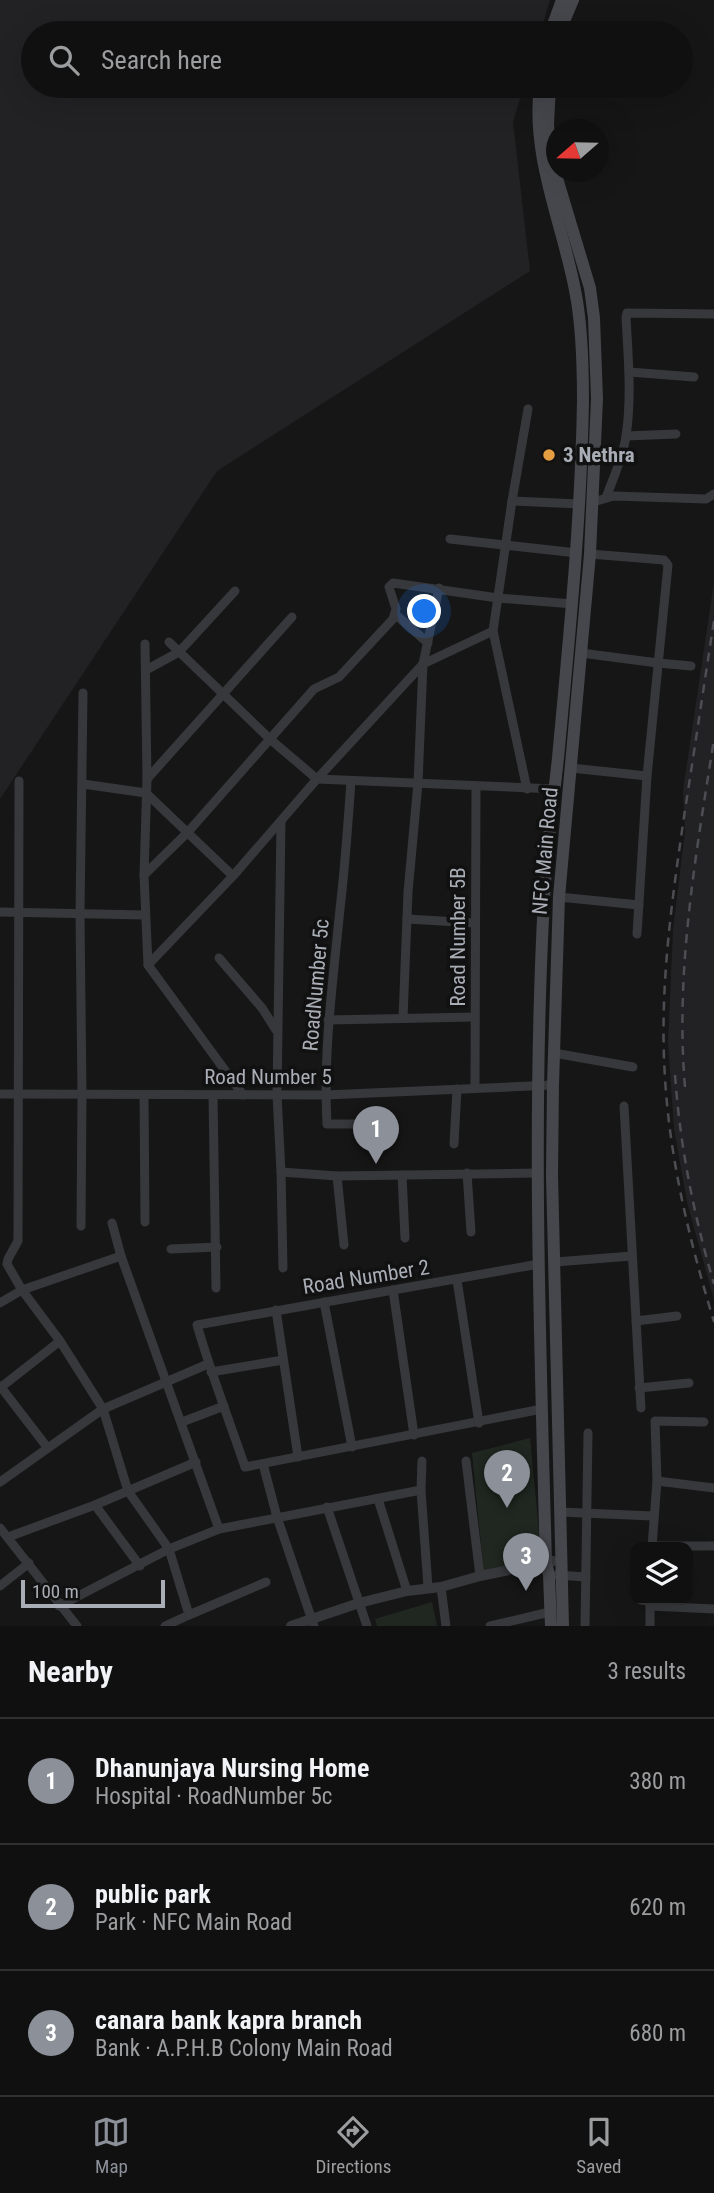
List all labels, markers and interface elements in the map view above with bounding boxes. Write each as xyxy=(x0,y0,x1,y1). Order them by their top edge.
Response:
search box xyxy=(21,21,693,98)
icon: search xyxy=(45,41,83,79)
text: Search here xyxy=(101,45,222,75)
north arrow xyxy=(546,119,609,182)
place label: 3 Nethra xyxy=(563,443,635,467)
marker: 3 Nethra xyxy=(541,447,557,463)
your location xyxy=(407,594,441,628)
street label: NFC Main Road xyxy=(527,786,563,916)
street label: Road Number 5B xyxy=(446,867,470,1007)
street label: RoadNumber 5c xyxy=(298,918,334,1052)
street label: Road Number 5 xyxy=(204,1065,332,1089)
pin: 1 xyxy=(353,1106,399,1164)
street label: Road Number 2 xyxy=(301,1255,431,1299)
pin: 2 xyxy=(484,1450,530,1508)
pin: 3 xyxy=(503,1533,549,1591)
map controls xyxy=(630,1542,693,1605)
button: layers xyxy=(630,1542,693,1605)
scale bar xyxy=(21,1577,164,1609)
text: 100 m xyxy=(32,1580,79,1603)
text: Nearby xyxy=(28,1654,113,1689)
text: 3 results xyxy=(608,1658,686,1685)
text: Dhanunjaya Nursing Home xyxy=(95,1753,369,1783)
text: 1 xyxy=(45,1768,57,1795)
text: 380 m xyxy=(629,1768,686,1795)
text: Hospital · RoadNumber 5c xyxy=(95,1783,332,1810)
text: public park xyxy=(95,1879,211,1909)
text: 2 xyxy=(45,1894,57,1921)
text: 620 m xyxy=(629,1894,686,1921)
text: Park · NFC Main Road xyxy=(95,1909,292,1936)
text: canara bank kapra branch xyxy=(95,2005,362,2035)
text: 3 xyxy=(45,2020,57,2047)
text: 680 m xyxy=(629,2020,686,2047)
text: Bank · A.P.H.B Colony Main Road xyxy=(95,2035,393,2062)
tab: Map xyxy=(92,2113,130,2178)
tab: Directions xyxy=(315,2113,391,2178)
tab: Saved xyxy=(576,2113,622,2178)

